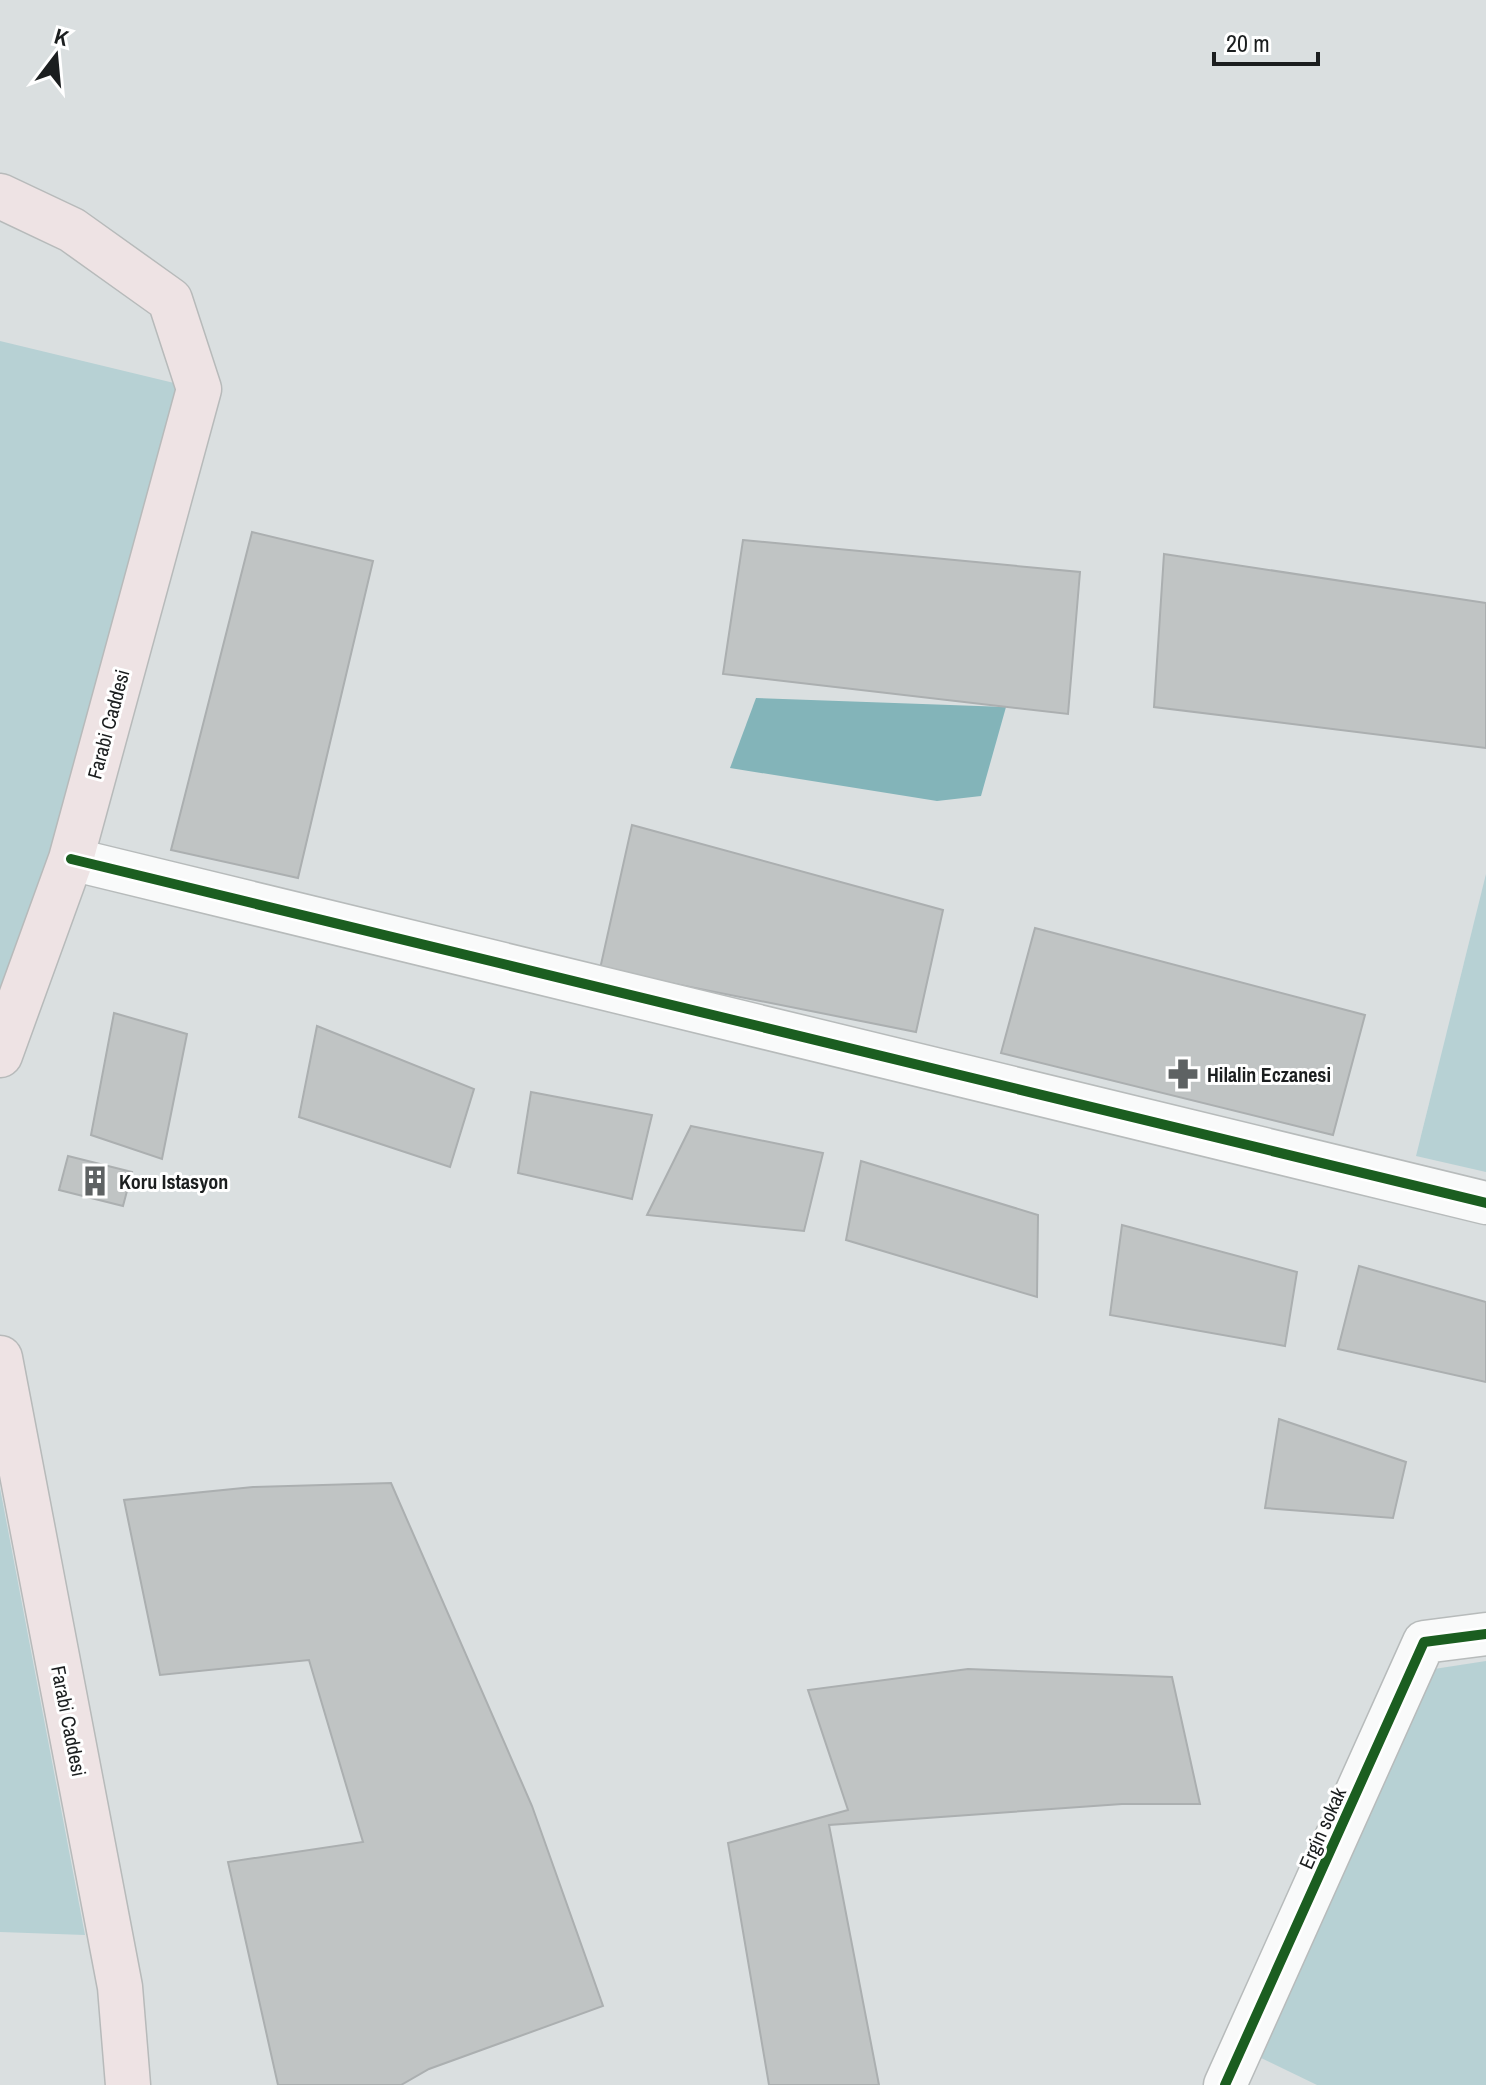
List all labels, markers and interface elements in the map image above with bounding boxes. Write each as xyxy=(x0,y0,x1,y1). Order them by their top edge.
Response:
north arrow xyxy=(16,16,96,96)
scale bar xyxy=(1214,16,1318,66)
text: K xyxy=(51,21,72,53)
text: 20 m xyxy=(1226,27,1270,59)
street label: Farabi Caddesi xyxy=(80,666,136,782)
pharmacy icon: Hilalin Eczanesi xyxy=(1166,1057,1200,1091)
place label: Hilalin Eczanesi xyxy=(1207,1061,1331,1088)
building icon: Koru Istasyon xyxy=(78,1164,112,1198)
place label: Koru Istasyon xyxy=(119,1168,228,1195)
street label: Farabi Caddesi xyxy=(45,1663,93,1779)
street label: Ergin sokak xyxy=(1292,1782,1352,1873)

